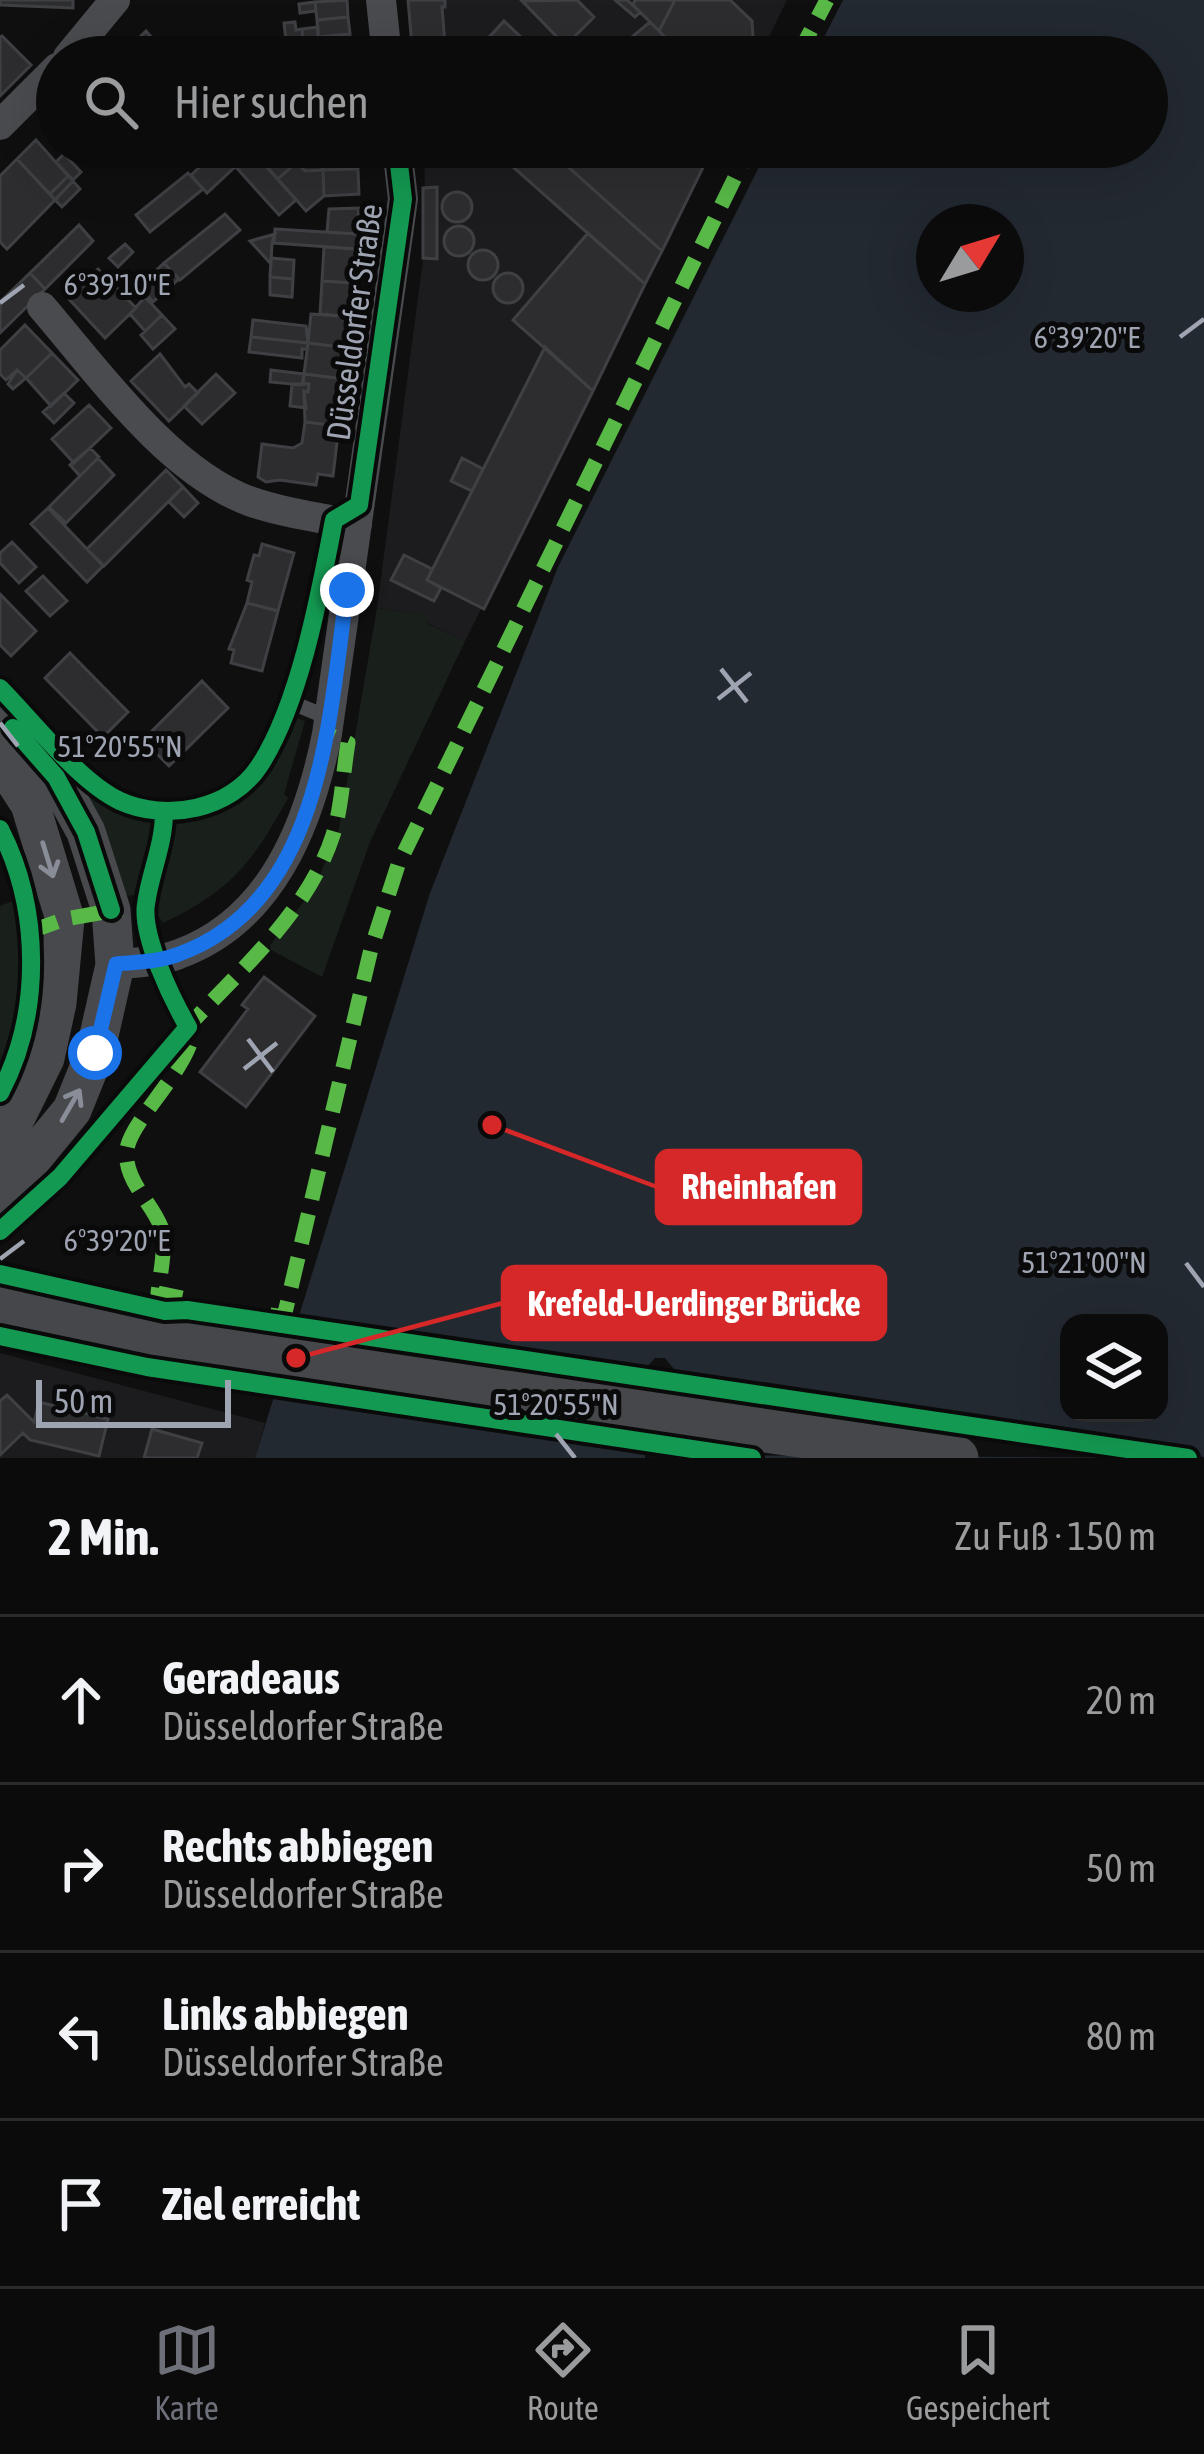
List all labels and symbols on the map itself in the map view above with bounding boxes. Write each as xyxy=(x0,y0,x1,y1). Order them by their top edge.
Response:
street label: Düsseldorfer Straße xyxy=(319,201,389,443)
north arrow xyxy=(916,204,1024,312)
text: 6°39'10"E xyxy=(64,267,170,301)
text: 6°39'20"E xyxy=(1034,320,1140,354)
route end xyxy=(320,563,374,617)
text: 51°20'55"N xyxy=(57,729,183,763)
one-way arrow xyxy=(38,841,60,879)
route start xyxy=(68,1026,122,1080)
one-way arrow xyxy=(60,1088,83,1123)
callout: Rheinhafen xyxy=(657,1151,860,1223)
text: Rheinhafen xyxy=(681,1165,837,1207)
text: 6°39'20"E xyxy=(64,1223,170,1257)
text: 51°21'00"N xyxy=(1021,1245,1147,1279)
callout: Krefeld-Uerdinger Brücke xyxy=(503,1267,885,1339)
text: Krefeld-Uerdinger Brücke xyxy=(527,1282,861,1324)
scale bar xyxy=(36,1374,231,1427)
text: 51°20'55"N xyxy=(493,1387,619,1421)

